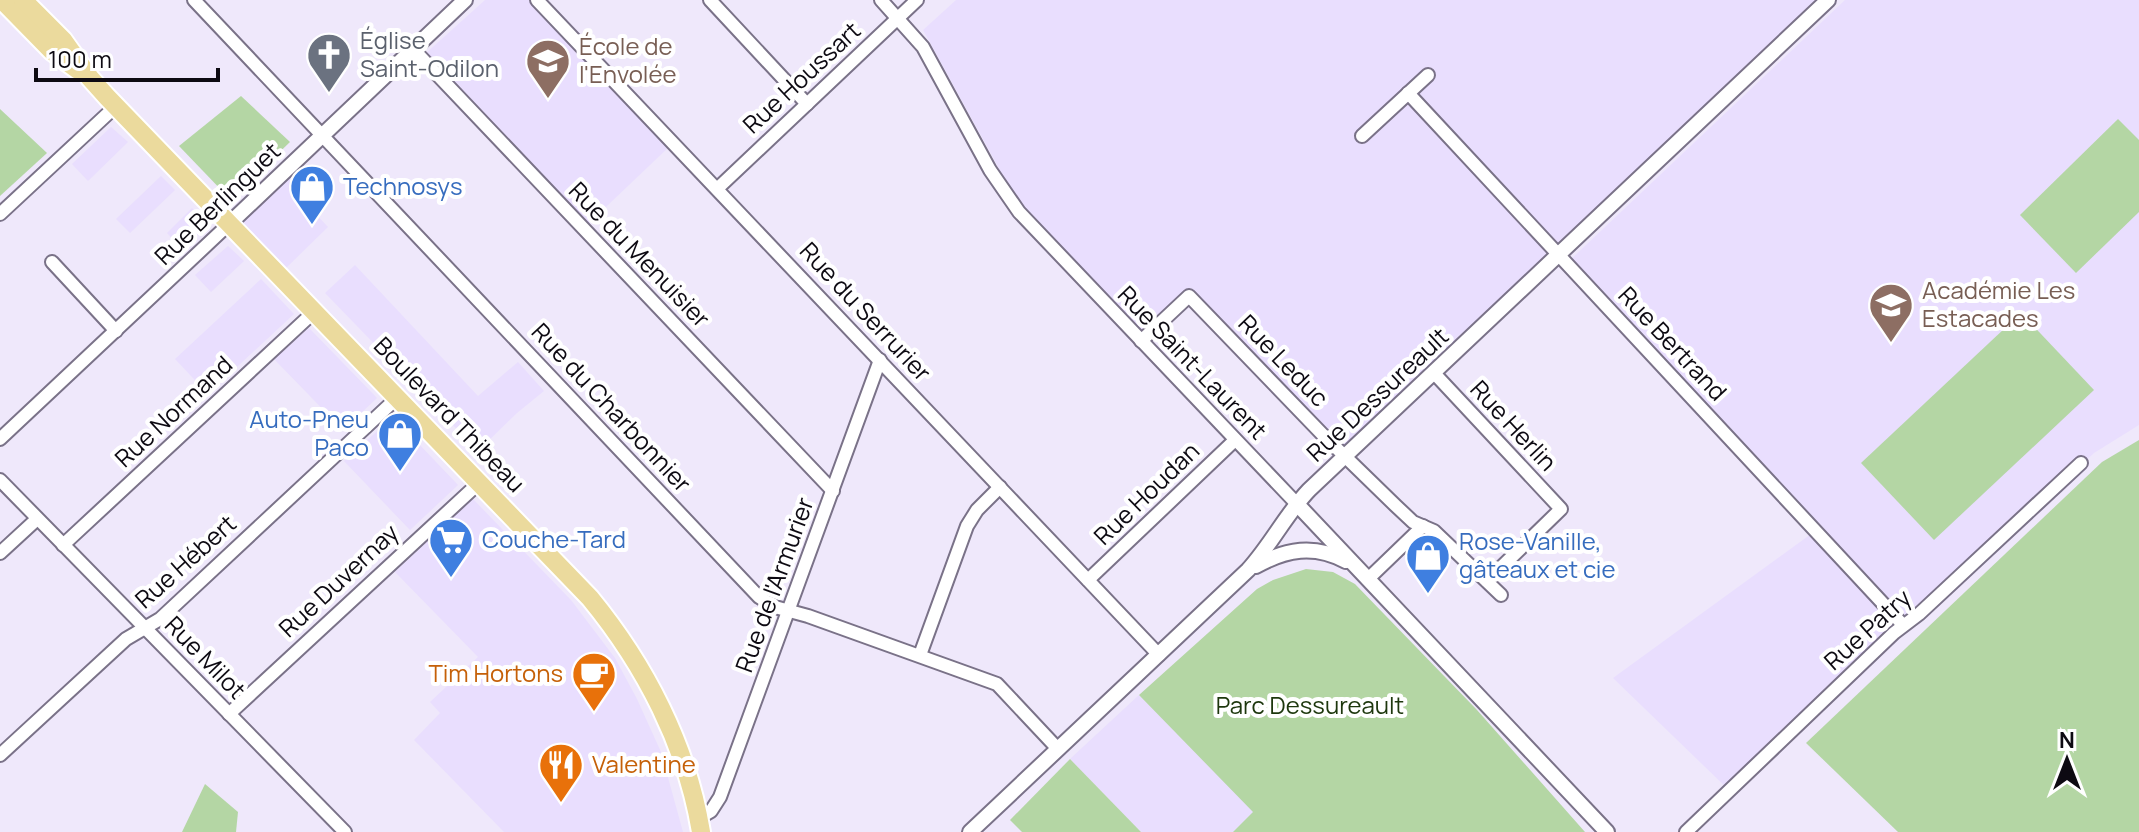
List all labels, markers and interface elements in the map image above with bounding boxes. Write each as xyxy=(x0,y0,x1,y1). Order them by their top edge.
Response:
street label: Rue Houssart xyxy=(735,14,867,140)
place label: Église Saint-Odilon xyxy=(360,23,499,84)
place label: École de l'Envolée xyxy=(579,29,677,90)
church icon: Église Saint-Odilon xyxy=(305,31,353,94)
scale bar xyxy=(36,32,218,82)
school or university icon: École de l'Envolée xyxy=(524,37,572,100)
text: 100 m xyxy=(48,42,112,75)
street label: Rue Berlinguet xyxy=(147,134,287,271)
shop icon: Technosys xyxy=(288,163,336,226)
place label: Technosys xyxy=(343,169,463,202)
street label: Rue du Menuisier xyxy=(562,174,718,334)
street label: Rue du Serrurier xyxy=(793,234,939,388)
place label: Académie Les Estacades xyxy=(1922,273,2075,334)
street label: Rue Saint-Laurent xyxy=(1111,278,1275,446)
street label: Rue Bertrand xyxy=(1612,279,1735,407)
school or university icon: Académie Les Estacades xyxy=(1867,281,1915,344)
street label: Rue Leduc xyxy=(1232,307,1336,413)
street label: Rue du Charbonnier xyxy=(525,315,699,499)
street label: Rue Dessureault xyxy=(1299,319,1455,468)
street label: Boulevard Thibeau xyxy=(367,329,533,499)
street label: Rue Normand xyxy=(107,348,239,474)
street label: Rue Herlin xyxy=(1464,372,1565,477)
place label: Auto-Pneu Paco xyxy=(249,402,369,463)
shop icon: Auto-Pneu Paco xyxy=(376,410,424,473)
street label: Rue Houdan xyxy=(1086,434,1206,552)
street label: Rue de l'Armurier xyxy=(727,492,821,676)
street label: Rue Hébert xyxy=(127,507,243,615)
street label: Rue Duvernay xyxy=(271,516,405,644)
supermarket icon: Couche-Tard xyxy=(427,516,475,579)
place label: Couche-Tard xyxy=(482,522,626,555)
place label: Rose-Vanille, gâteaux et cie xyxy=(1459,524,1616,585)
shop icon: Rose-Vanille, gâteaux et cie xyxy=(1404,532,1452,595)
street label: Rue Patry xyxy=(1816,581,1918,677)
street label: Rue Milot xyxy=(158,608,254,706)
cafe icon: Tim Hortons xyxy=(570,650,618,713)
place label: Tim Hortons xyxy=(428,656,563,689)
park label: Parc Dessureault xyxy=(1216,688,1404,721)
north arrow xyxy=(2027,720,2107,800)
text: N xyxy=(2059,725,2075,755)
restaurant icon: Valentine xyxy=(537,741,585,804)
place label: Valentine xyxy=(592,747,696,780)

